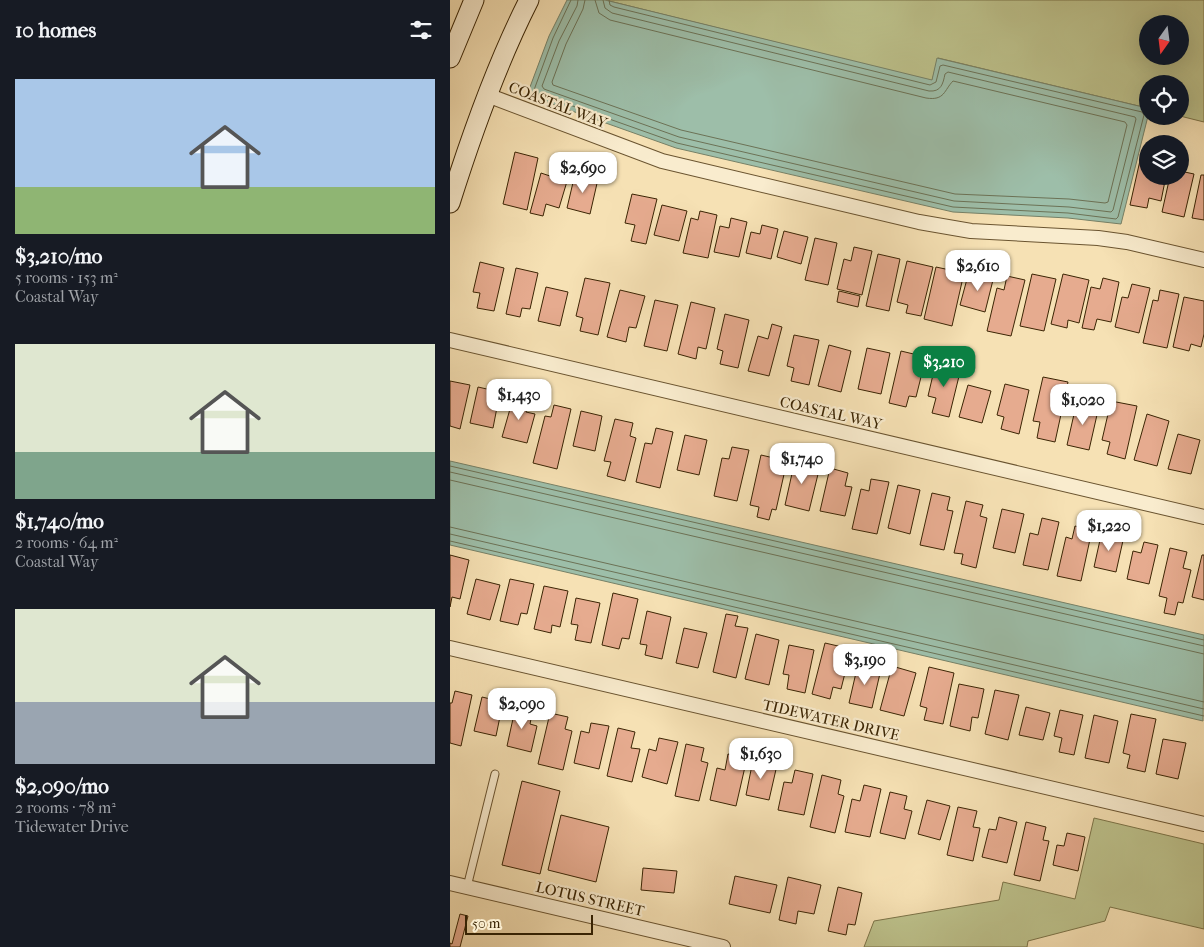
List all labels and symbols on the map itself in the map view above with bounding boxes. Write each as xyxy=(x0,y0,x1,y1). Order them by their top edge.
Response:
north arrow xyxy=(1139,15,1189,65)
street label: COASTAL WAY xyxy=(506,78,611,132)
pin: $2,690 xyxy=(542,152,624,194)
pin: $2,610 xyxy=(937,250,1019,292)
pin: $3,210 xyxy=(903,346,985,388)
pin: $1,430 xyxy=(478,378,560,421)
pin: $1,020 xyxy=(1042,384,1124,426)
street label: COASTAL WAY xyxy=(778,393,885,434)
pin: $1,740 xyxy=(761,442,843,485)
pin: $1,220 xyxy=(1068,510,1150,552)
pin: $3,190 xyxy=(824,644,906,686)
pin: $2,090 xyxy=(481,688,563,730)
street label: TIDEWATER DRIVE xyxy=(761,695,901,745)
pin: $1,630 xyxy=(720,738,802,780)
street label: LOTUS STREET xyxy=(534,878,647,920)
scale bar xyxy=(465,912,592,935)

